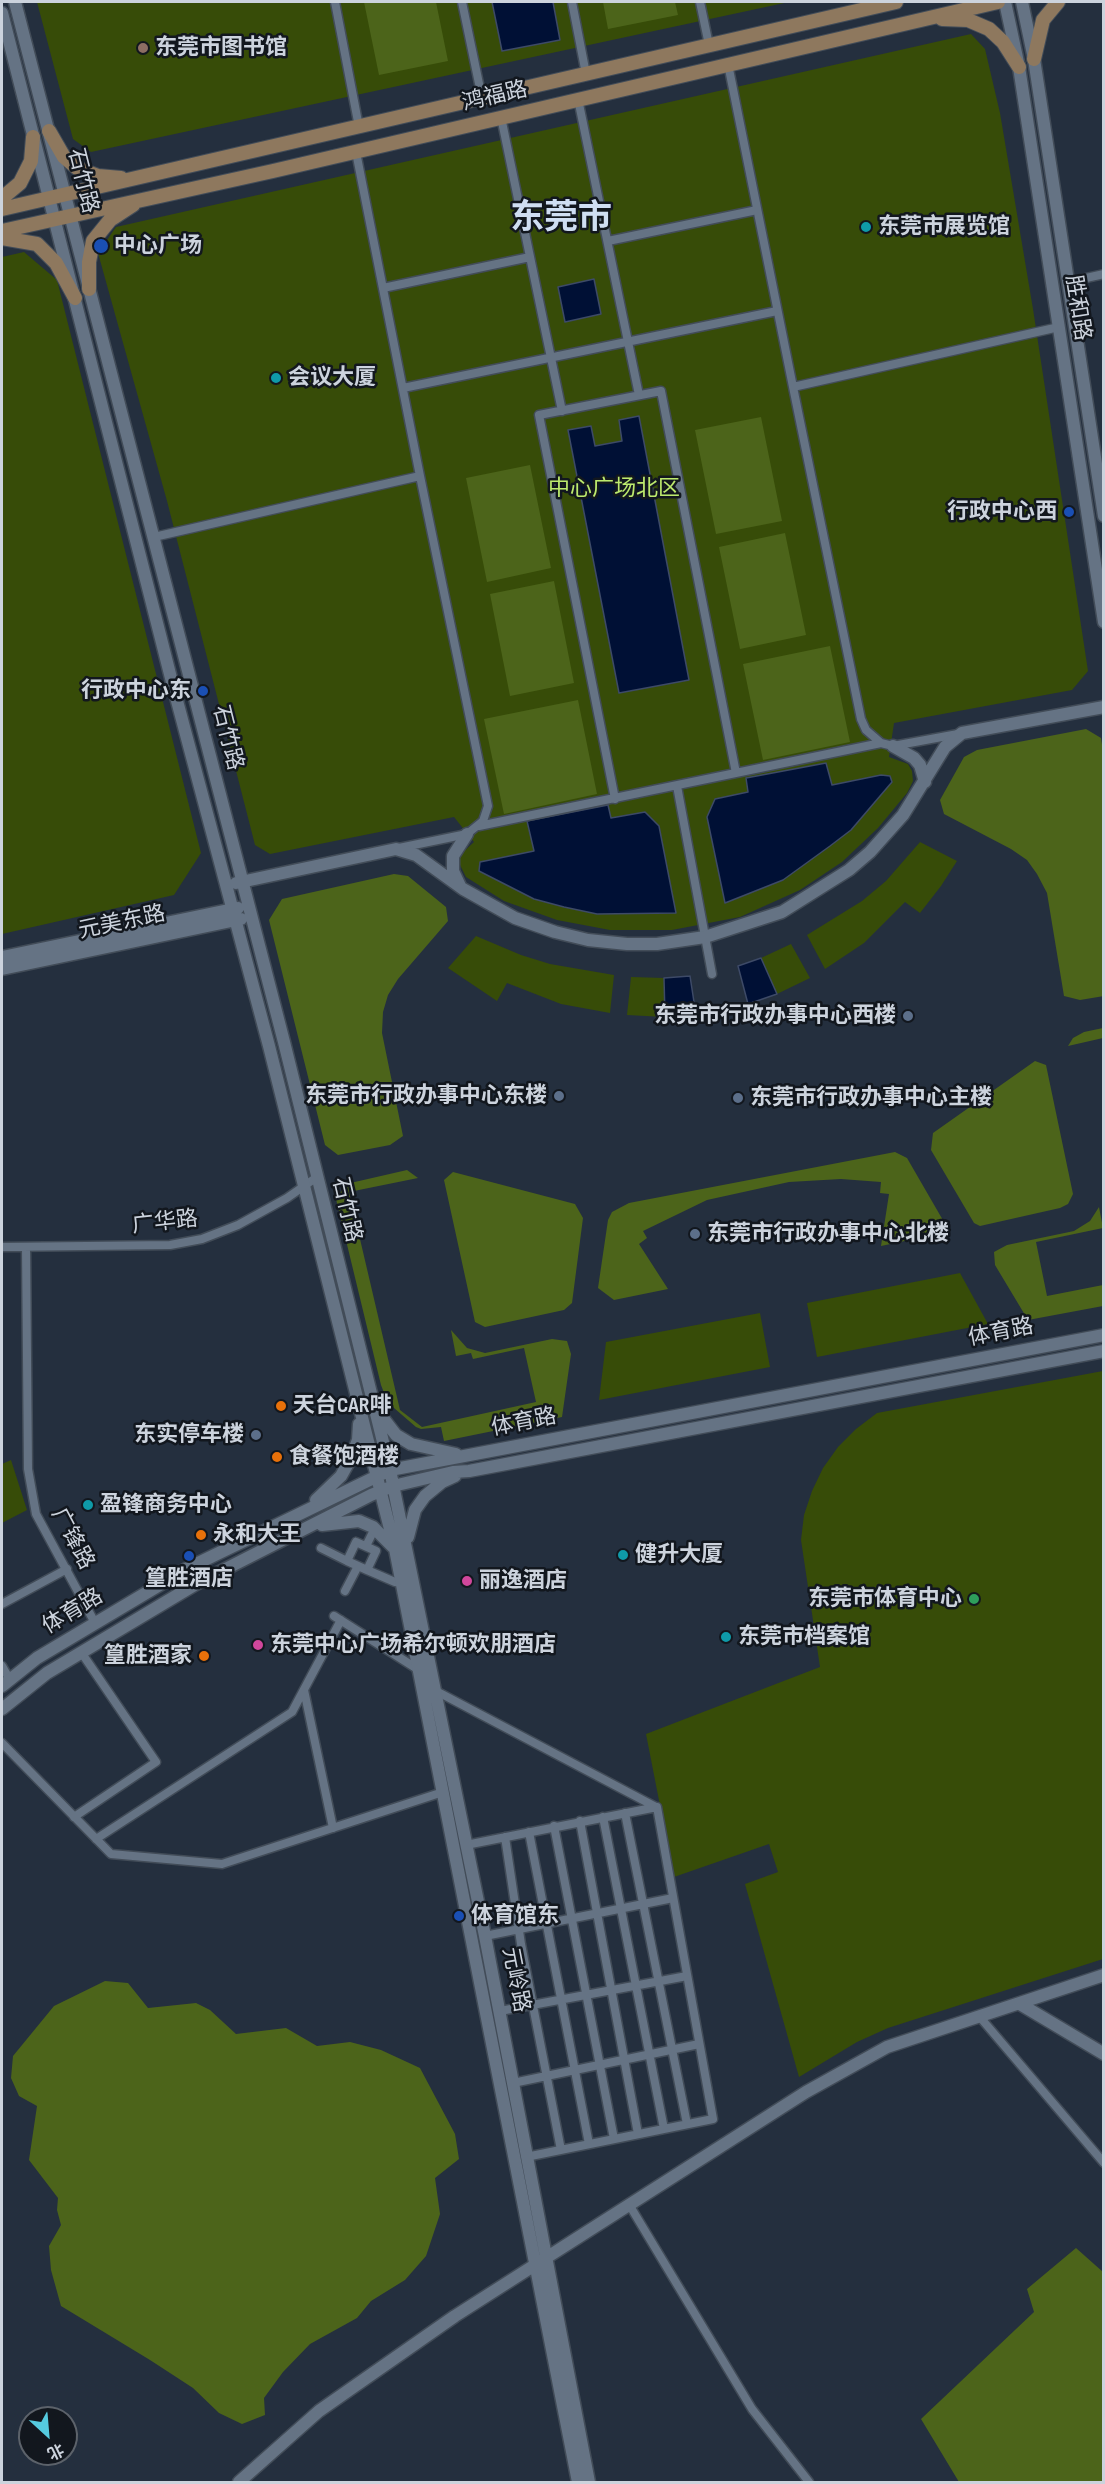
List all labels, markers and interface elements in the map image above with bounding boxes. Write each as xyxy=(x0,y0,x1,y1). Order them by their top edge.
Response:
place label: 东莞市图书馆 xyxy=(155,35,287,61)
marker: 东莞市图书馆 xyxy=(136,41,150,55)
street label: 鸿福路 xyxy=(460,77,530,117)
street label: 石竹路 xyxy=(61,146,103,216)
district label: 东莞市 xyxy=(510,199,612,239)
place label: 东莞市展览馆 xyxy=(878,214,1010,240)
marker: 东莞市展览馆 xyxy=(859,220,873,234)
place label: 中心广场 xyxy=(114,233,202,259)
marker: 中心广场 xyxy=(92,237,110,255)
street label: 胜和路 xyxy=(1059,273,1095,343)
place label: 会议大厦 xyxy=(288,365,376,391)
marker: 会议大厦 xyxy=(269,371,283,385)
park label: 中心广场北区 xyxy=(548,476,680,502)
place label: 行政中心西 xyxy=(947,499,1057,525)
marker: 行政中心西 xyxy=(1062,505,1076,519)
place label: 行政中心东 xyxy=(81,678,191,704)
marker: 行政中心东 xyxy=(196,684,210,698)
street label: 石竹路 xyxy=(206,703,248,773)
street label: 元美东路 xyxy=(76,901,168,945)
place label: 东莞市行政办事中心西楼 xyxy=(654,1003,896,1029)
marker: 东莞市行政办事中心西楼 xyxy=(901,1009,915,1023)
place label: 东莞市行政办事中心东楼 xyxy=(305,1083,547,1109)
place label: 东莞市行政办事中心主楼 xyxy=(750,1085,992,1111)
marker: 东莞市行政办事中心东楼 xyxy=(552,1089,566,1103)
marker: 东莞市行政办事中心主楼 xyxy=(731,1091,745,1105)
street label: 石竹路 xyxy=(326,1175,366,1245)
street label: 广华路 xyxy=(131,1206,199,1240)
place label: 东莞市行政办事中心北楼 xyxy=(707,1221,949,1247)
marker: 东莞市行政办事中心北楼 xyxy=(688,1227,702,1241)
street label: 体育路 xyxy=(966,1314,1036,1352)
place label: 天台CAR啡 xyxy=(293,1393,391,1419)
marker: 天台CAR啡 xyxy=(274,1399,288,1413)
street label: 体育路 xyxy=(489,1404,559,1442)
place label: 东实停车楼 xyxy=(134,1422,244,1448)
marker: 东实停车楼 xyxy=(249,1428,263,1442)
place label: 食餐饱酒楼 xyxy=(289,1444,399,1470)
marker: 食餐饱酒楼 xyxy=(270,1450,284,1464)
place label: 盈锋商务中心 xyxy=(100,1492,232,1518)
marker: 盈锋商务中心 xyxy=(81,1498,95,1512)
street label: 广锋路 xyxy=(45,1504,99,1574)
place label: 永和大王 xyxy=(213,1522,301,1548)
marker: 永和大王 xyxy=(194,1528,208,1542)
place label: 健升大厦 xyxy=(635,1542,723,1568)
marker: 健升大厦 xyxy=(616,1548,630,1562)
marker: 篁胜酒店 xyxy=(182,1549,196,1563)
place label: 篁胜酒店 xyxy=(145,1566,233,1592)
place label: 丽逸酒店 xyxy=(479,1568,567,1594)
marker: 丽逸酒店 xyxy=(460,1574,474,1588)
street label: 体育路 xyxy=(38,1584,108,1640)
place label: 东莞市体育中心 xyxy=(808,1586,962,1612)
marker: 东莞市体育中心 xyxy=(967,1592,981,1606)
place label: 东莞市档案馆 xyxy=(738,1624,870,1650)
marker: 东莞市档案馆 xyxy=(719,1630,733,1644)
place label: 东莞中心广场希尔顿欢朋酒店 xyxy=(270,1632,556,1658)
marker: 东莞中心广场希尔顿欢朋酒店 xyxy=(251,1638,265,1652)
place label: 篁胜酒家 xyxy=(104,1643,192,1669)
marker: 篁胜酒家 xyxy=(197,1649,211,1663)
place label: 体育馆东 xyxy=(471,1903,559,1929)
marker: 体育馆东 xyxy=(452,1909,466,1923)
street label: 元岭路 xyxy=(496,1945,534,2015)
north arrow xyxy=(18,2406,78,2466)
text: 北 xyxy=(44,2439,67,2463)

